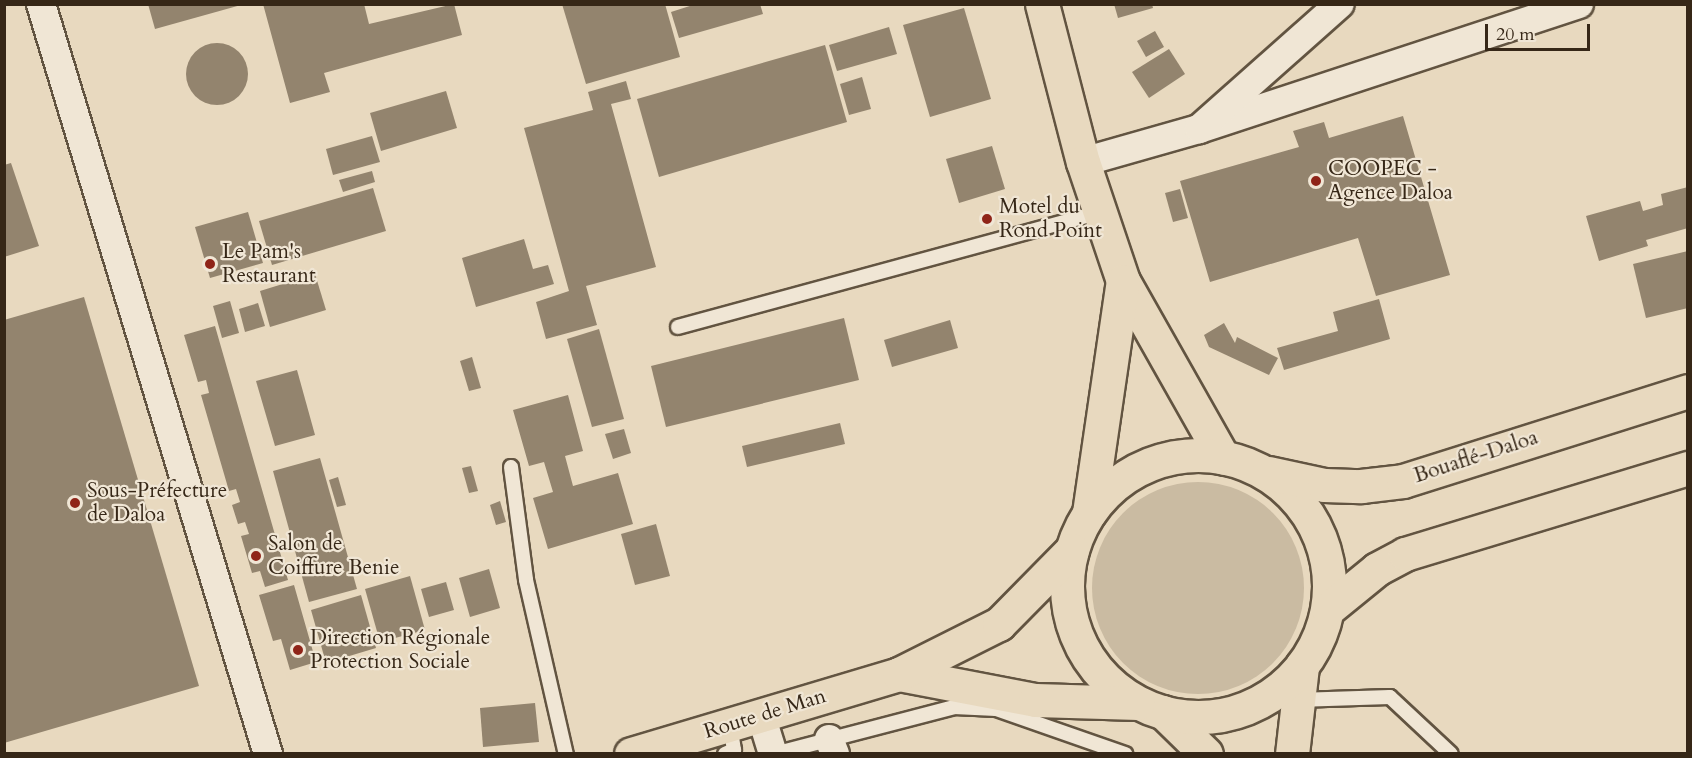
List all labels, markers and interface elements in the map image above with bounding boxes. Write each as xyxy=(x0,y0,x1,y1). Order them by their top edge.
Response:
scale bar xyxy=(1488,12,1593,50)
text: 20 m xyxy=(1496,22,1535,47)
place label: COOPEC - Agence Daloa xyxy=(1328,156,1453,206)
marker: COOPEC - Agence Daloa xyxy=(1309,174,1323,188)
place label: Motel du Rond Point xyxy=(999,194,1102,244)
marker: Motel du Rond Point xyxy=(980,212,994,226)
place label: Le Pam's Restaurant xyxy=(222,239,316,289)
marker: Le Pam's Restaurant xyxy=(203,257,217,271)
street label: Bouaflé-Daloa xyxy=(1411,425,1541,489)
place label: Sous-Préfecture de Daloa xyxy=(87,478,227,528)
marker: Sous-Préfecture de Daloa xyxy=(68,496,82,510)
place label: Salon de Coiffure Benie xyxy=(268,531,399,581)
marker: Salon de Coiffure Benie xyxy=(249,549,263,563)
place label: Direction Régionale Protection Sociale xyxy=(310,625,490,675)
marker: Direction Régionale Protection Sociale xyxy=(291,643,305,657)
street label: Route de Man xyxy=(701,683,829,745)

